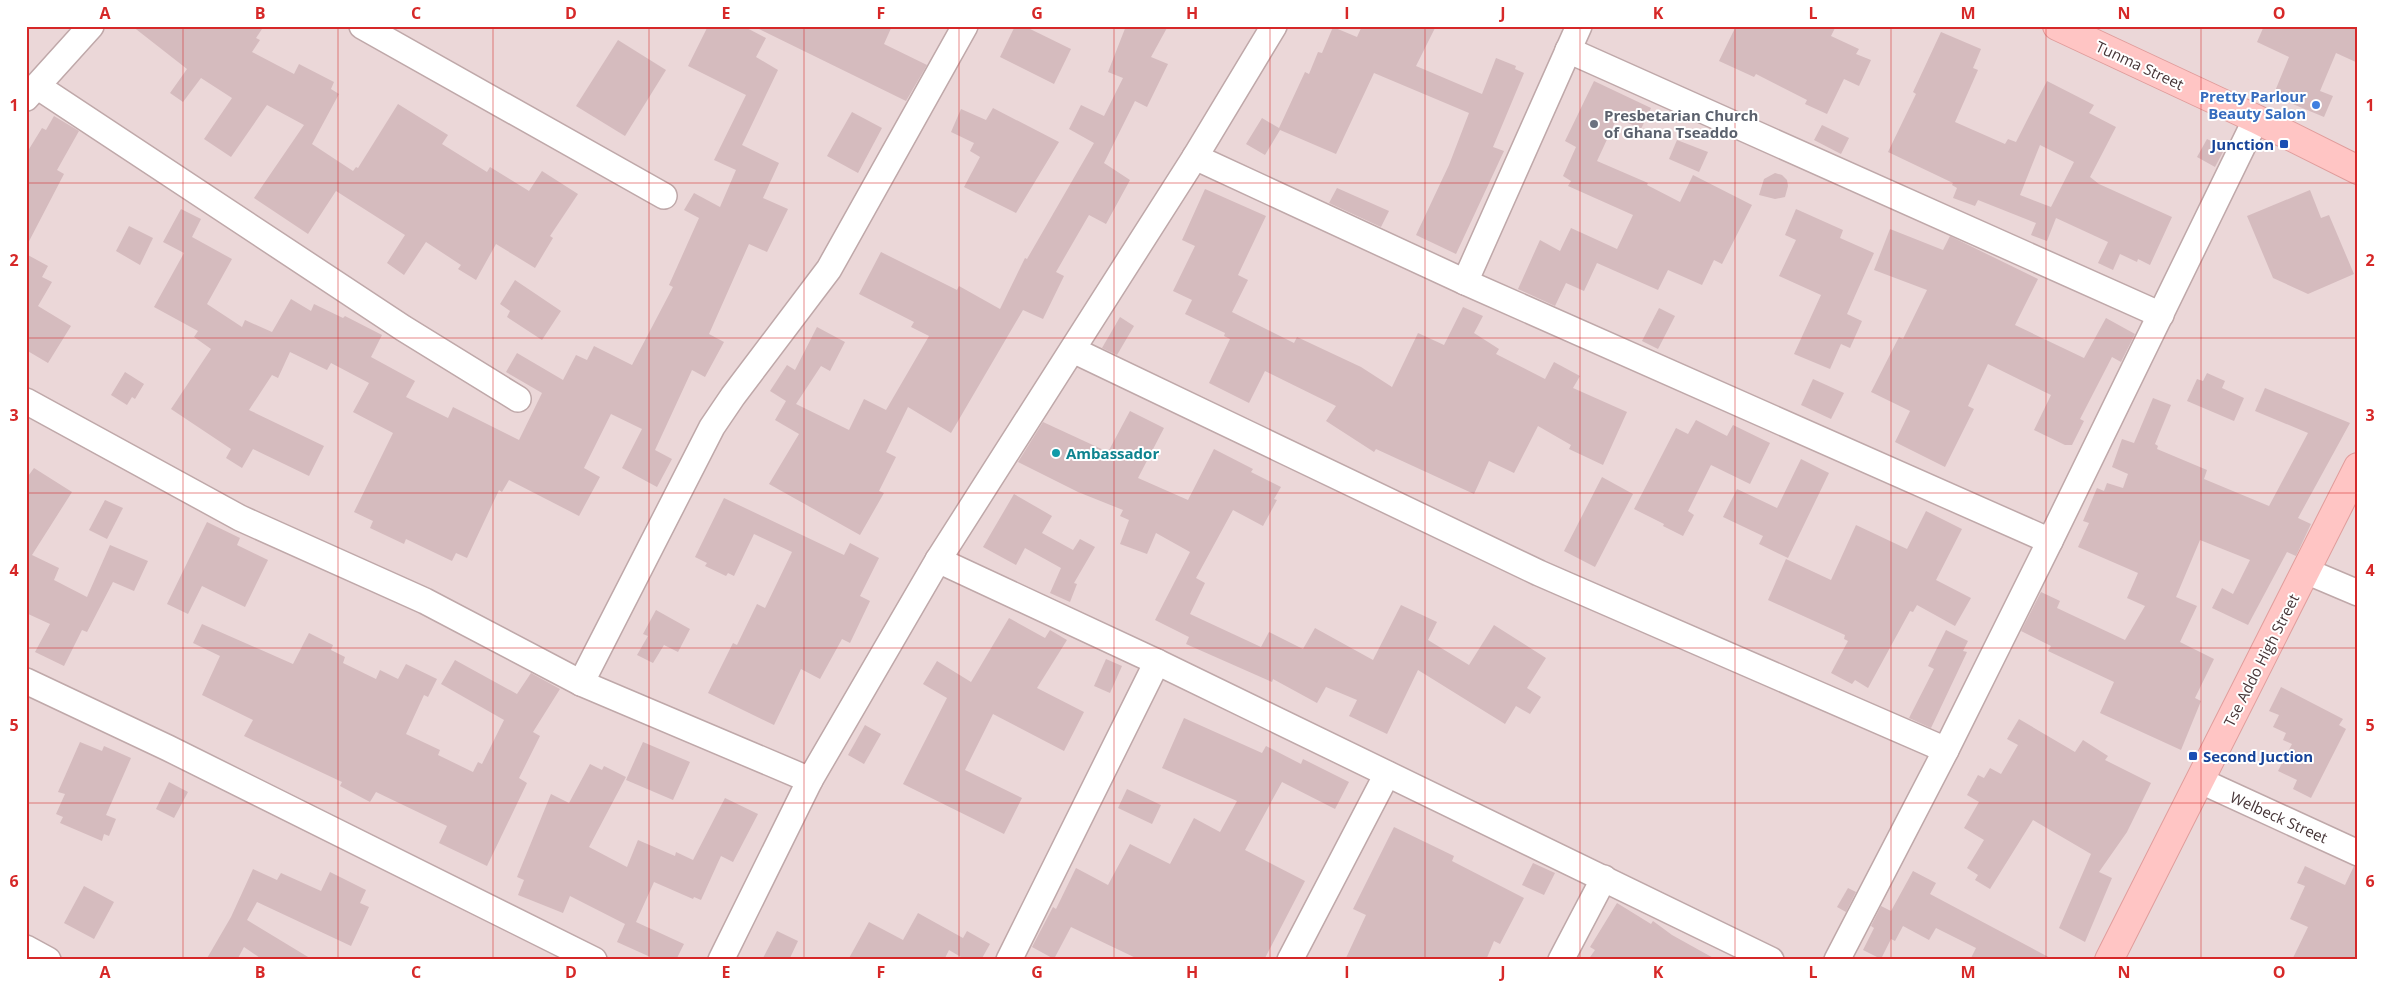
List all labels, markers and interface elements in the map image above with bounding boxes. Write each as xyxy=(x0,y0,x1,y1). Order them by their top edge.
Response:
text: A xyxy=(99,2,111,24)
text: B xyxy=(255,2,265,24)
text: C xyxy=(411,2,421,24)
text: D xyxy=(565,2,577,24)
text: E xyxy=(722,2,731,24)
text: F xyxy=(877,2,885,24)
text: G xyxy=(1031,2,1043,24)
text: H xyxy=(1186,2,1198,24)
text: I xyxy=(1344,2,1350,24)
text: J xyxy=(1498,2,1506,24)
text: K xyxy=(1653,2,1664,24)
text: L xyxy=(1808,2,1818,24)
text: M xyxy=(1960,2,1976,24)
text: N xyxy=(2117,2,2131,24)
text: O xyxy=(2273,2,2285,24)
street label: Tunma Street xyxy=(2093,36,2187,94)
place label: Pretty Parlour Beauty Salon xyxy=(2200,86,2306,123)
text: 1 xyxy=(9,94,19,116)
text: 1 xyxy=(2365,94,2375,116)
marker: Pretty Parlour Beauty Salon xyxy=(2310,99,2322,111)
place label: Presbetarian Church of Ghana Tseaddo xyxy=(1604,105,1758,142)
marker: Presbetarian Church of Ghana Tseaddo xyxy=(1588,118,1600,130)
place label: Junction xyxy=(2209,134,2274,154)
marker: Junction xyxy=(2278,138,2290,150)
text: 2 xyxy=(9,249,19,271)
text: 2 xyxy=(2365,249,2375,271)
text: 3 xyxy=(9,404,19,426)
text: 3 xyxy=(2365,404,2375,426)
place label: Ambassador xyxy=(1066,443,1159,463)
marker: Ambassador xyxy=(1050,447,1062,459)
text: 4 xyxy=(9,559,19,581)
text: 4 xyxy=(2365,559,2375,581)
street label: Tse Addo High Street xyxy=(2219,590,2303,730)
text: 5 xyxy=(9,714,19,736)
text: 5 xyxy=(2365,714,2375,736)
place label: Second Juction xyxy=(2203,746,2313,766)
marker: Second Juction xyxy=(2187,750,2199,762)
street label: Welbeck Street xyxy=(2227,787,2331,847)
text: 6 xyxy=(9,870,19,892)
text: 6 xyxy=(2365,870,2375,892)
text: A xyxy=(99,961,111,983)
text: B xyxy=(255,961,265,983)
text: C xyxy=(411,961,421,983)
text: D xyxy=(565,961,577,983)
text: E xyxy=(722,961,731,983)
text: F xyxy=(877,961,885,983)
text: G xyxy=(1031,961,1043,983)
text: H xyxy=(1186,961,1198,983)
text: I xyxy=(1344,961,1350,983)
text: J xyxy=(1498,961,1506,983)
text: K xyxy=(1653,961,1664,983)
text: L xyxy=(1808,961,1818,983)
text: M xyxy=(1960,961,1976,983)
text: N xyxy=(2117,961,2131,983)
text: O xyxy=(2273,961,2285,983)

